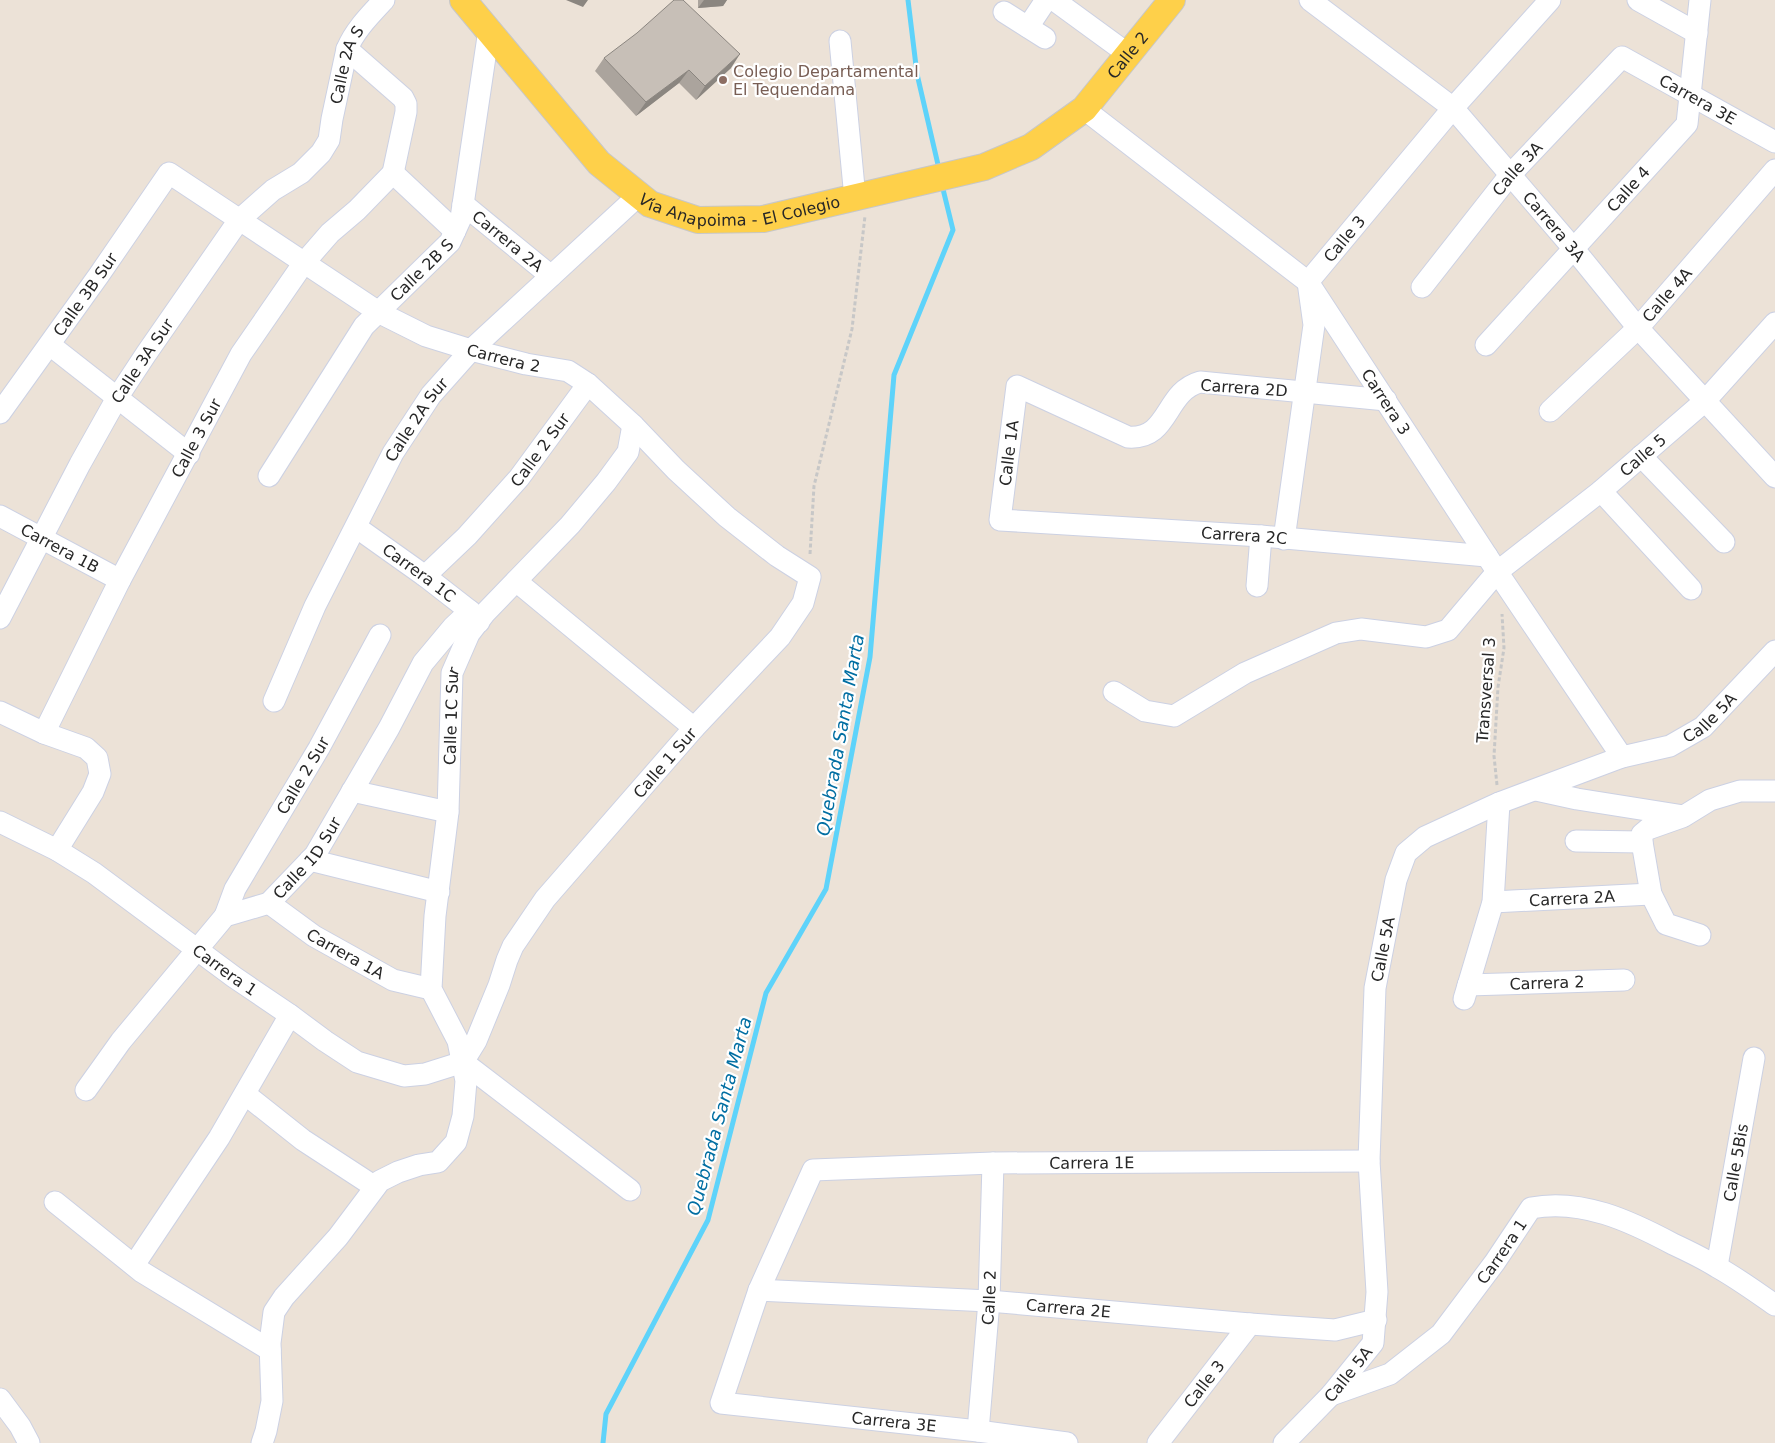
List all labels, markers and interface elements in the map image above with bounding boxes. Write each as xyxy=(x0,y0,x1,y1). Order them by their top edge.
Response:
street label: Calle 2A S xyxy=(326,22,367,106)
street label: Calle 2 xyxy=(1103,28,1152,82)
place label: Colegio Departamental El Tequendama xyxy=(733,62,919,99)
street label: Carrera 3E xyxy=(1656,70,1740,128)
marker: Colegio Departamental El Tequendama xyxy=(717,74,729,86)
street label: Calle 3A xyxy=(1488,138,1546,199)
street label: Calle 4 xyxy=(1602,162,1654,216)
street label: Carrera 3A xyxy=(1519,187,1589,265)
street label: Vía Anapoima - El Colegio xyxy=(635,189,842,230)
street label: Carrera 2A xyxy=(469,206,547,275)
street label: Calle 3 xyxy=(1319,211,1369,266)
street label: Calle 2B S xyxy=(386,235,457,305)
street label: Calle 3B Sur xyxy=(49,249,121,340)
street label: Calle 4A xyxy=(1638,264,1696,326)
street label: Calle 3A Sur xyxy=(107,314,177,407)
street label: Carrera 2 xyxy=(465,340,542,376)
street label: Carrera 3 xyxy=(1358,365,1415,438)
street label: Calle 2A Sur xyxy=(381,373,452,465)
street label: Carrera 2D xyxy=(1200,375,1288,401)
street label: Calle 3 Sur xyxy=(167,395,225,481)
street label: Calle 2 Sur xyxy=(506,409,573,491)
street label: Calle 1A xyxy=(996,419,1022,487)
street label: Calle 5 xyxy=(1616,430,1670,480)
street label: Carrera 1B xyxy=(18,519,102,577)
street label: Carrera 2C xyxy=(1201,523,1288,548)
street label: Carrera 1C xyxy=(379,539,460,606)
water label: Quebrada Santa Marta xyxy=(812,633,868,837)
street label: Transversal 3 xyxy=(1473,636,1499,745)
street label: Calle 1C Sur xyxy=(440,663,463,765)
street label: Calle 5A xyxy=(1679,689,1740,746)
street label: Calle 1 Sur xyxy=(629,724,701,802)
street label: Calle 2 Sur xyxy=(272,733,333,818)
street label: Calle 1D Sur xyxy=(269,813,345,903)
street label: Carrera 2A xyxy=(1528,886,1615,910)
street label: Calle 5A xyxy=(1367,915,1398,983)
street label: Carrera 1A xyxy=(303,924,388,983)
street label: Carrera 1 xyxy=(189,940,261,999)
street label: Carrera 2 xyxy=(1509,972,1585,993)
water label: Quebrada Santa Marta xyxy=(682,1015,756,1217)
street label: Calle 5Bis xyxy=(1719,1122,1752,1203)
street label: Carrera 1E xyxy=(1049,1153,1134,1172)
street label: Carrera 1 xyxy=(1472,1215,1531,1288)
street label: Calle 2 xyxy=(978,1270,999,1326)
street label: Carrera 2E xyxy=(1025,1295,1112,1321)
street label: Calle 5A xyxy=(1320,1342,1376,1406)
street label: Calle 3 xyxy=(1180,1356,1228,1411)
street label: Carrera 3E xyxy=(851,1408,937,1436)

